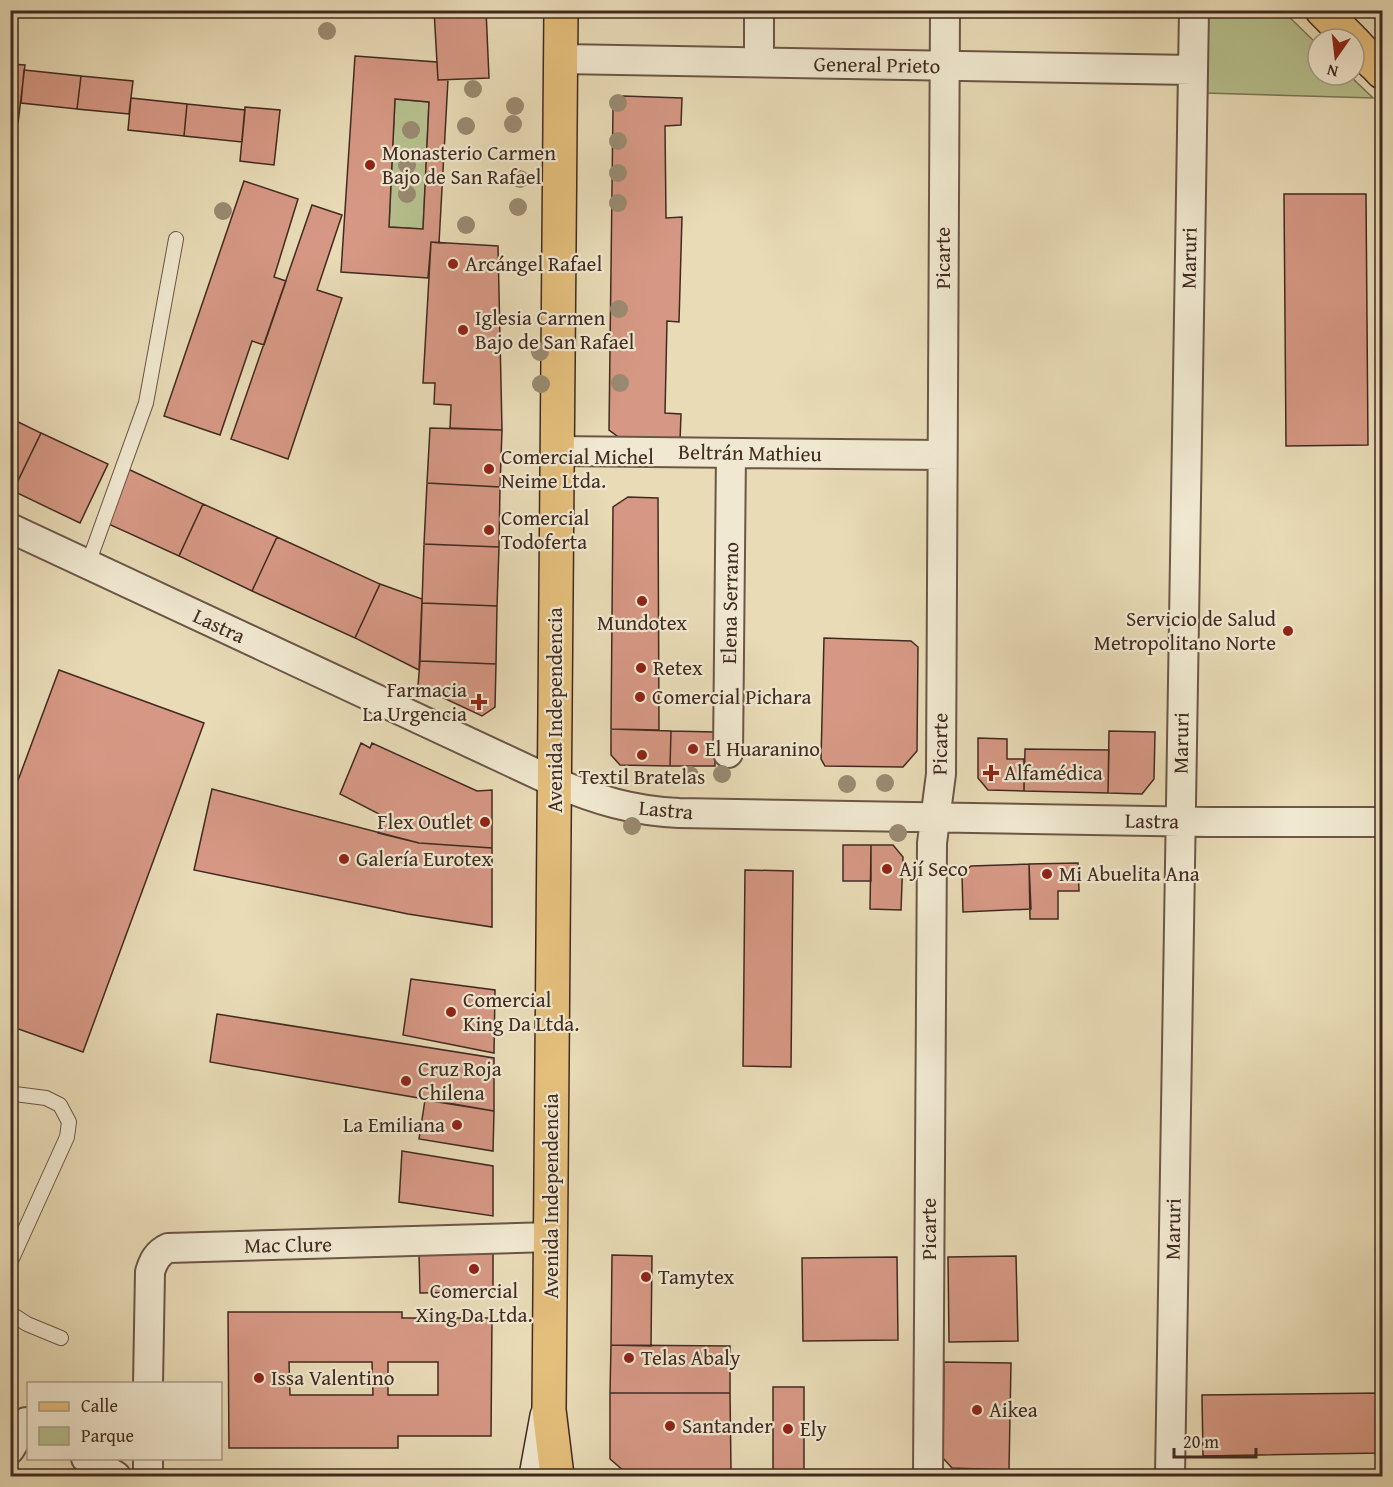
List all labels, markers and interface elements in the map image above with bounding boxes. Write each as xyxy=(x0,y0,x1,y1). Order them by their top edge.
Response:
north arrow xyxy=(1306,27,1366,87)
street label: General Prieto xyxy=(813,48,941,81)
text: N xyxy=(1324,59,1340,84)
place label: Monasterio Carmen Bajo de San Rafael xyxy=(382,137,556,192)
marker: Monasterio Carmen Bajo de San Rafael xyxy=(363,158,377,172)
street label: Picarte xyxy=(927,227,958,289)
street label: Maruri xyxy=(1172,227,1205,289)
place label: Arcángel Rafael xyxy=(465,248,602,279)
marker: Arcángel Rafael xyxy=(446,257,460,271)
place label: Iglesia Carmen Bajo de San Rafael xyxy=(475,302,635,357)
marker: Iglesia Carmen Bajo de San Rafael xyxy=(456,323,470,337)
street label: Beltrán Mathieu xyxy=(678,436,823,469)
place label: Comercial Michel Neime Ltda. xyxy=(501,441,654,496)
marker: Comercial Michel Neime Ltda. xyxy=(482,462,496,476)
place label: Comercial Todoferta xyxy=(501,502,590,557)
marker: Comercial Todoferta xyxy=(482,523,496,537)
street label: Elena Serrano xyxy=(713,542,746,664)
marker: Mundotex xyxy=(635,594,649,608)
street label: Lastra xyxy=(188,600,250,651)
place label: Servicio de Salud Metropolitano Norte xyxy=(1094,603,1277,658)
street label: Avenida Independencia xyxy=(539,607,570,813)
place label: Mundotex xyxy=(597,607,687,638)
marker: Servicio de Salud Metropolitano Norte xyxy=(1281,624,1295,638)
place label: Retex xyxy=(653,652,703,683)
marker: Retex xyxy=(634,661,648,675)
place label: Farmacia La Urgencia xyxy=(363,674,467,729)
place label: Comercial Pichara xyxy=(652,681,811,712)
marker: Comercial Pichara xyxy=(633,690,647,704)
marker: Farmacia La Urgencia xyxy=(472,695,486,709)
street label: Picarte xyxy=(923,712,956,775)
street label: Maruri xyxy=(1164,712,1197,774)
place label: El Huaranino xyxy=(705,733,820,764)
marker: El Huaranino xyxy=(686,742,700,756)
marker: Textil Bratelas xyxy=(635,748,649,762)
place label: Alfamédica xyxy=(1004,757,1103,788)
place label: Textil Bratelas xyxy=(579,761,705,792)
marker: Alfamédica xyxy=(982,764,1000,782)
street label: Lastra xyxy=(638,792,695,827)
street label: Lastra xyxy=(1125,805,1179,836)
place label: Flex Outlet xyxy=(377,806,474,837)
marker: Flex Outlet xyxy=(478,815,492,829)
place label: Galería Eurotex xyxy=(356,843,492,874)
marker: Galería Eurotex xyxy=(337,852,351,866)
place label: Ají Seco xyxy=(899,853,968,884)
place label: Mi Abuelita Ana xyxy=(1059,858,1200,889)
marker: Ají Seco xyxy=(880,862,894,876)
marker: Mi Abuelita Ana xyxy=(1040,867,1054,881)
place label: Comercial King Da Ltda. xyxy=(463,984,579,1039)
marker: Comercial King Da Ltda. xyxy=(444,1005,458,1019)
place label: Cruz Roja Chilena xyxy=(418,1053,502,1108)
marker: Cruz Roja Chilena xyxy=(399,1074,413,1088)
street label: Avenida Independencia xyxy=(535,1093,566,1299)
place label: La Emiliana xyxy=(343,1109,445,1140)
marker: La Emiliana xyxy=(450,1118,464,1132)
street label: Picarte xyxy=(913,1198,944,1260)
street label: Maruri xyxy=(1156,1198,1189,1260)
street label: Mac Clure xyxy=(244,1228,332,1261)
place label: Tamytex xyxy=(658,1261,734,1292)
marker: Comercial Xing Da Ltda. xyxy=(467,1262,481,1276)
marker: Tamytex xyxy=(639,1270,653,1284)
place label: Comercial Xing Da Ltda. xyxy=(416,1275,532,1330)
place label: Telas Abaly xyxy=(641,1342,741,1373)
marker: Telas Abaly xyxy=(622,1351,636,1365)
place label: Issa Valentino xyxy=(271,1362,394,1393)
marker: Issa Valentino xyxy=(252,1371,266,1385)
legend xyxy=(27,1382,222,1460)
text: Calle xyxy=(81,1392,118,1419)
place label: Aikea xyxy=(989,1394,1038,1425)
marker: Aikea xyxy=(970,1403,984,1417)
place label: Santander xyxy=(682,1410,773,1441)
place label: Ely xyxy=(800,1413,828,1444)
marker: Santander xyxy=(663,1419,677,1433)
scale bar xyxy=(1174,1421,1256,1459)
text: Parque xyxy=(81,1422,134,1449)
marker: Ely xyxy=(781,1422,795,1436)
text: 20 m xyxy=(1183,1428,1219,1455)

